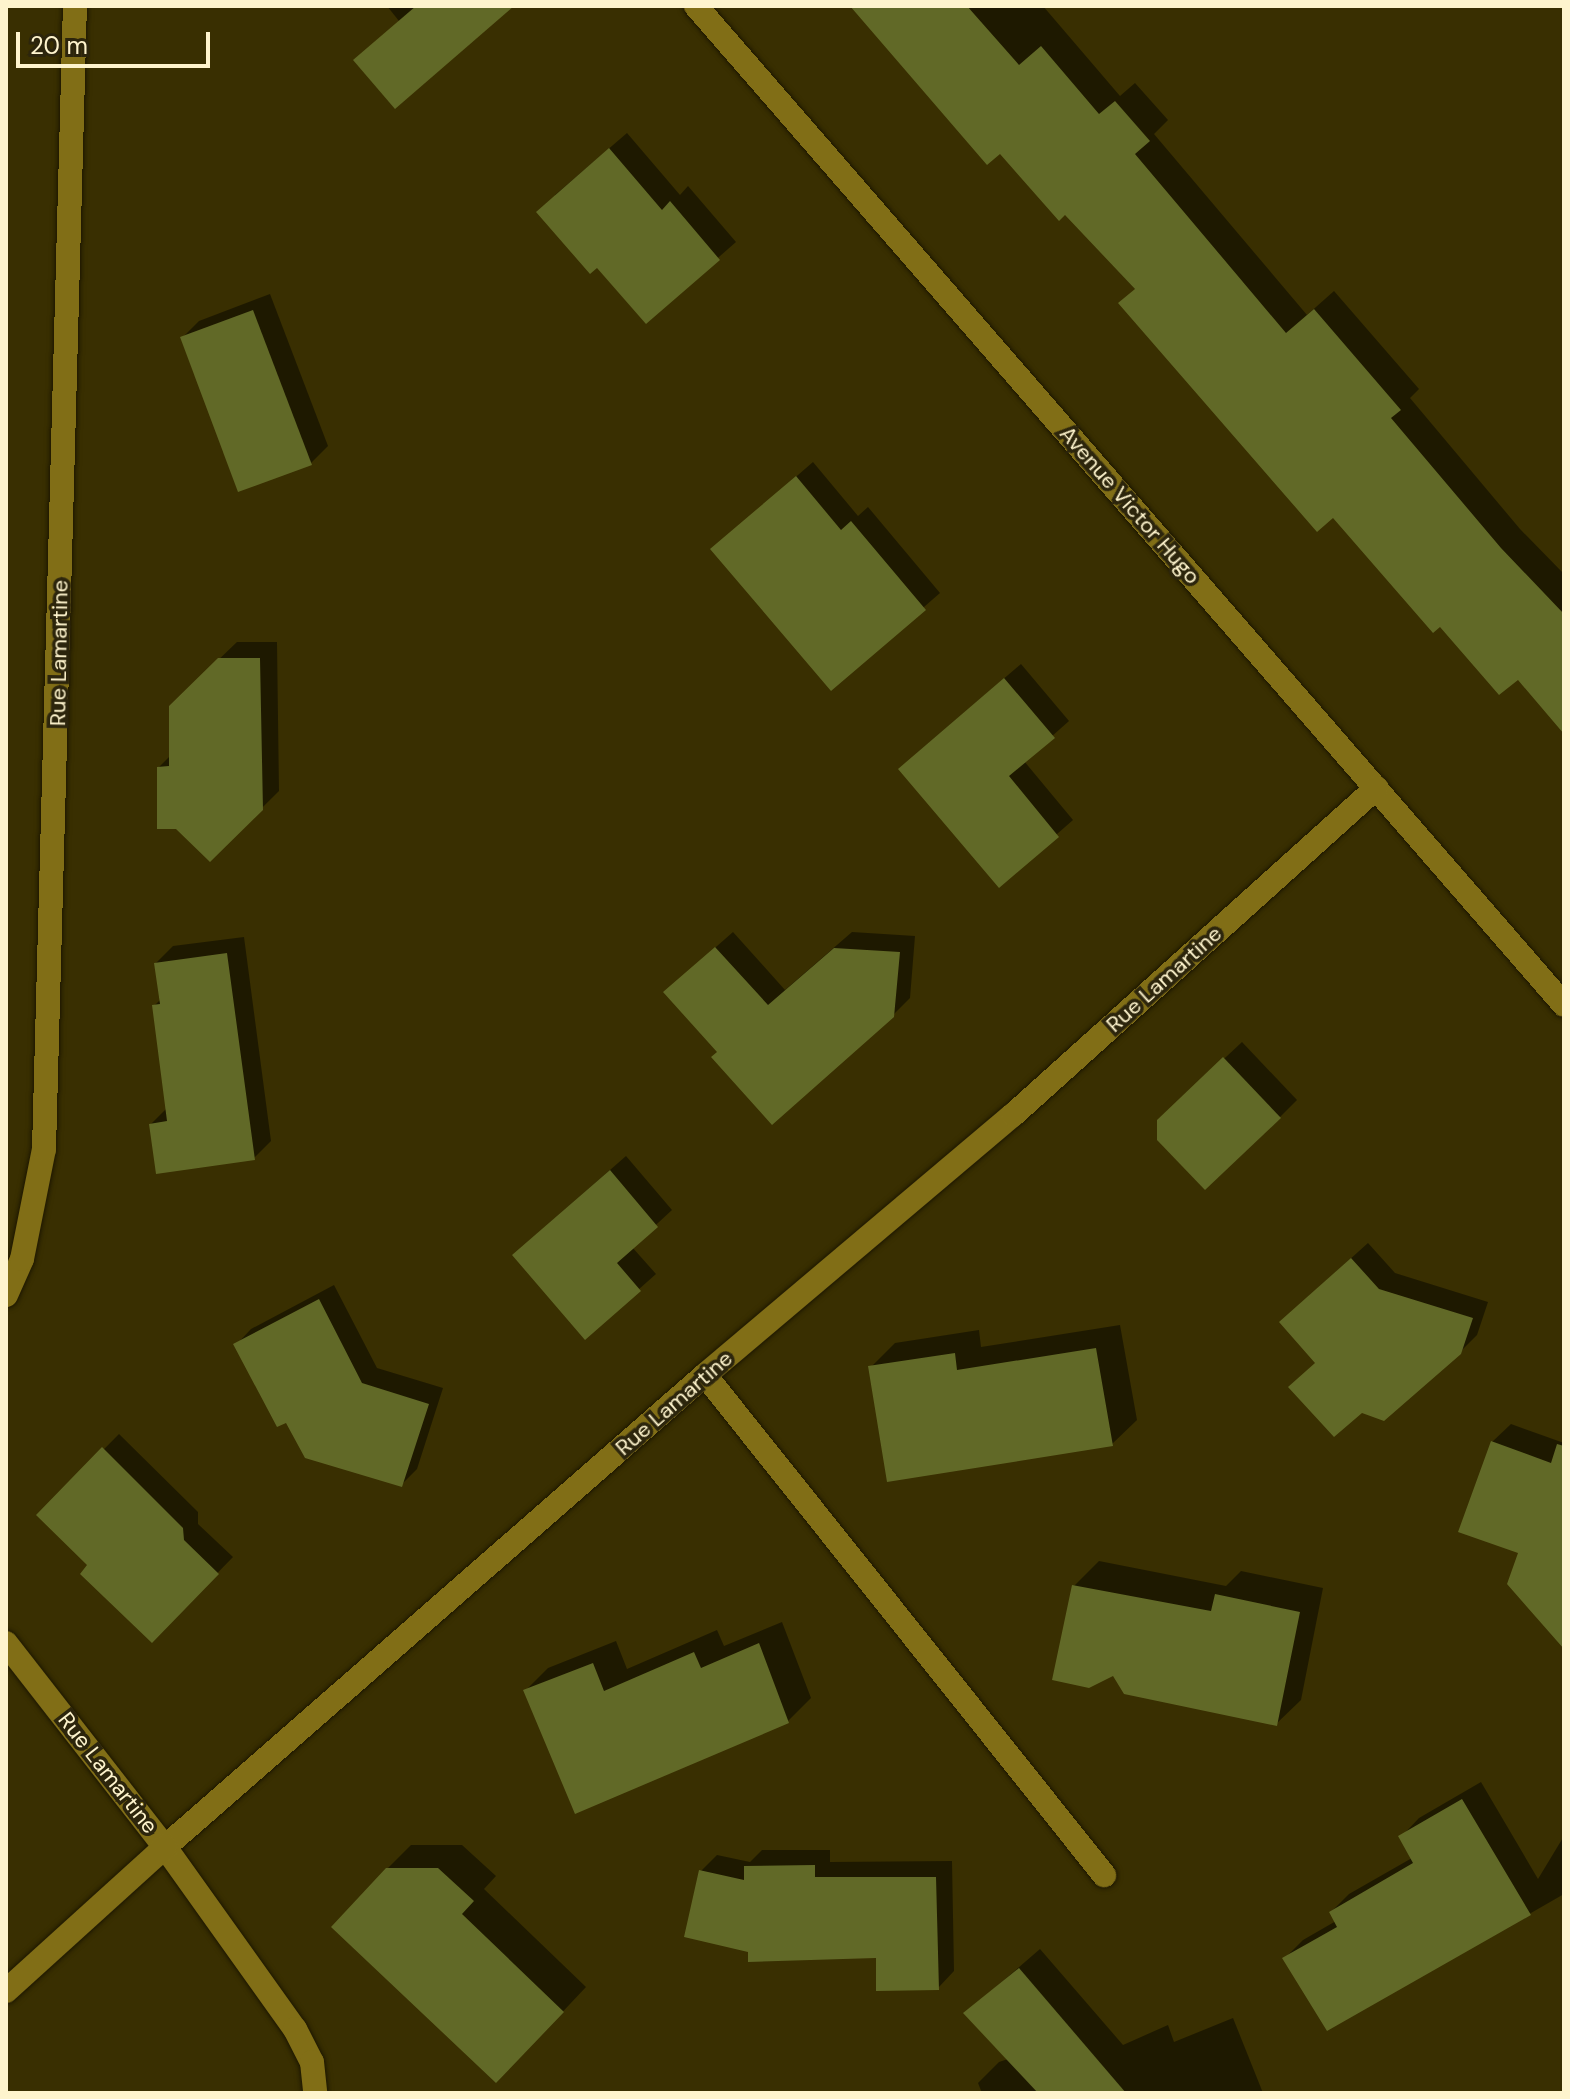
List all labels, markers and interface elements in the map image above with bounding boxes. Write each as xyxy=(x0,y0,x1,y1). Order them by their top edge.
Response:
scale bar xyxy=(20,16,214,66)
text: 20 m xyxy=(30,30,88,61)
street label: Avenue Victor Hugo xyxy=(1054,421,1206,589)
street label: Rue Lamartine xyxy=(45,580,73,726)
street label: Rue Lamartine xyxy=(1101,920,1227,1038)
street label: Rue Lamartine xyxy=(610,1345,738,1461)
street label: Rue Lamartine xyxy=(53,1707,163,1839)

